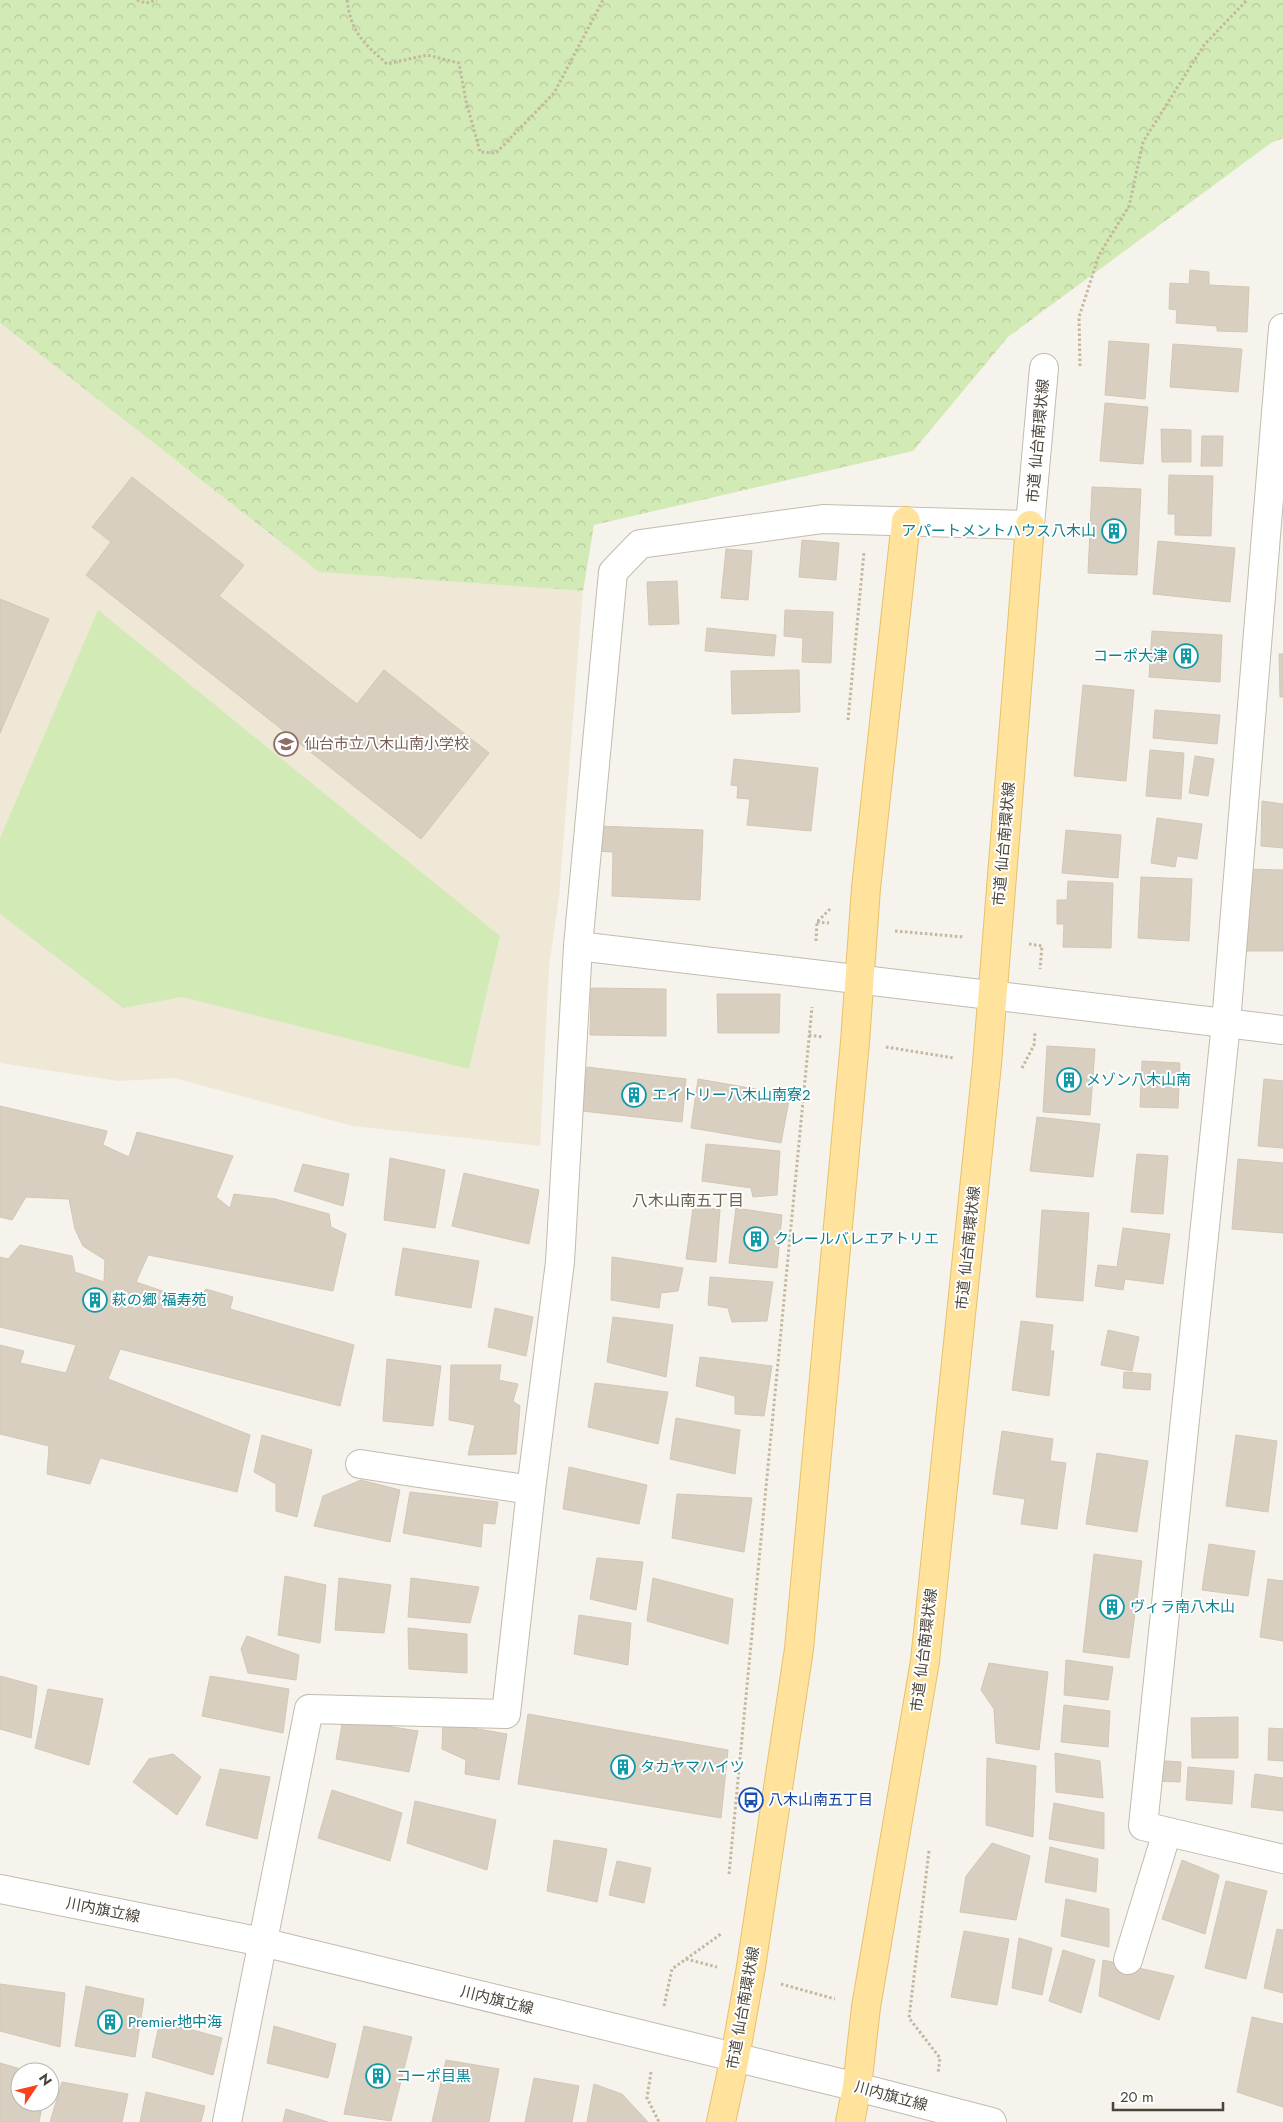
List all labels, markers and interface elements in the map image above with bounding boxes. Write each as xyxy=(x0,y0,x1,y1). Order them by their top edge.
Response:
street label: 市道 仙台南環状線 xyxy=(1022,378,1054,504)
building icon: アパートメントハウス八木山 xyxy=(1101,518,1127,544)
place label: アパートメントハウス八木山 xyxy=(901,520,1096,542)
building icon: コーポ大津 xyxy=(1173,643,1199,669)
place label: コーポ大津 xyxy=(1093,645,1168,667)
school or university icon: 仙台市立八木山南小学校 xyxy=(273,731,299,757)
place label: 仙台市立八木山南小学校 xyxy=(304,733,469,755)
street label: 市道 仙台南環状線 xyxy=(988,781,1020,907)
building icon: メゾン八木山南 xyxy=(1056,1067,1082,1093)
place label: メゾン八木山南 xyxy=(1086,1069,1191,1091)
building icon: エイトリー八木山南寮2 xyxy=(621,1082,647,1108)
place label: エイトリー八木山南寮2 xyxy=(652,1084,811,1106)
street label: 市道 仙台南環状線 xyxy=(951,1185,985,1311)
district label: 八木山南五丁目 xyxy=(632,1189,744,1212)
building icon: クレールバレエアトリエ xyxy=(743,1226,769,1252)
place label: クレールバレエアトリエ xyxy=(774,1228,939,1250)
building icon: 萩の郷 福寿苑 xyxy=(82,1287,108,1313)
place label: 萩の郷 福寿苑 xyxy=(112,1289,207,1311)
street label: 市道 仙台南環状線 xyxy=(905,1587,943,1713)
building icon: ヴィラ南八木山 xyxy=(1099,1594,1125,1620)
place label: ヴィラ南八木山 xyxy=(1130,1596,1235,1618)
building icon: タカヤマハイツ xyxy=(610,1754,636,1780)
place label: タカヤマハイツ xyxy=(640,1756,745,1778)
bus stop icon: 八木山南五丁目 xyxy=(738,1787,764,1813)
place label: 八木山南五丁目 xyxy=(768,1789,873,1811)
street label: 川内旗立線 xyxy=(64,1892,142,1928)
street label: 市道 仙台南環状線 xyxy=(721,1945,765,2071)
street label: 川内旗立線 xyxy=(458,1980,536,2020)
building icon: Premier地中海 xyxy=(97,2009,123,2035)
place label: Premier地中海 xyxy=(128,2011,222,2033)
north arrow xyxy=(10,2062,60,2112)
building icon: コーポ目黒 xyxy=(365,2063,391,2089)
place label: コーポ目黒 xyxy=(396,2065,471,2087)
text: N xyxy=(34,2069,57,2090)
street label: 川内旗立線 xyxy=(852,2076,930,2116)
scale bar xyxy=(1113,2080,1223,2112)
text: 20 m xyxy=(1120,2086,1154,2108)

